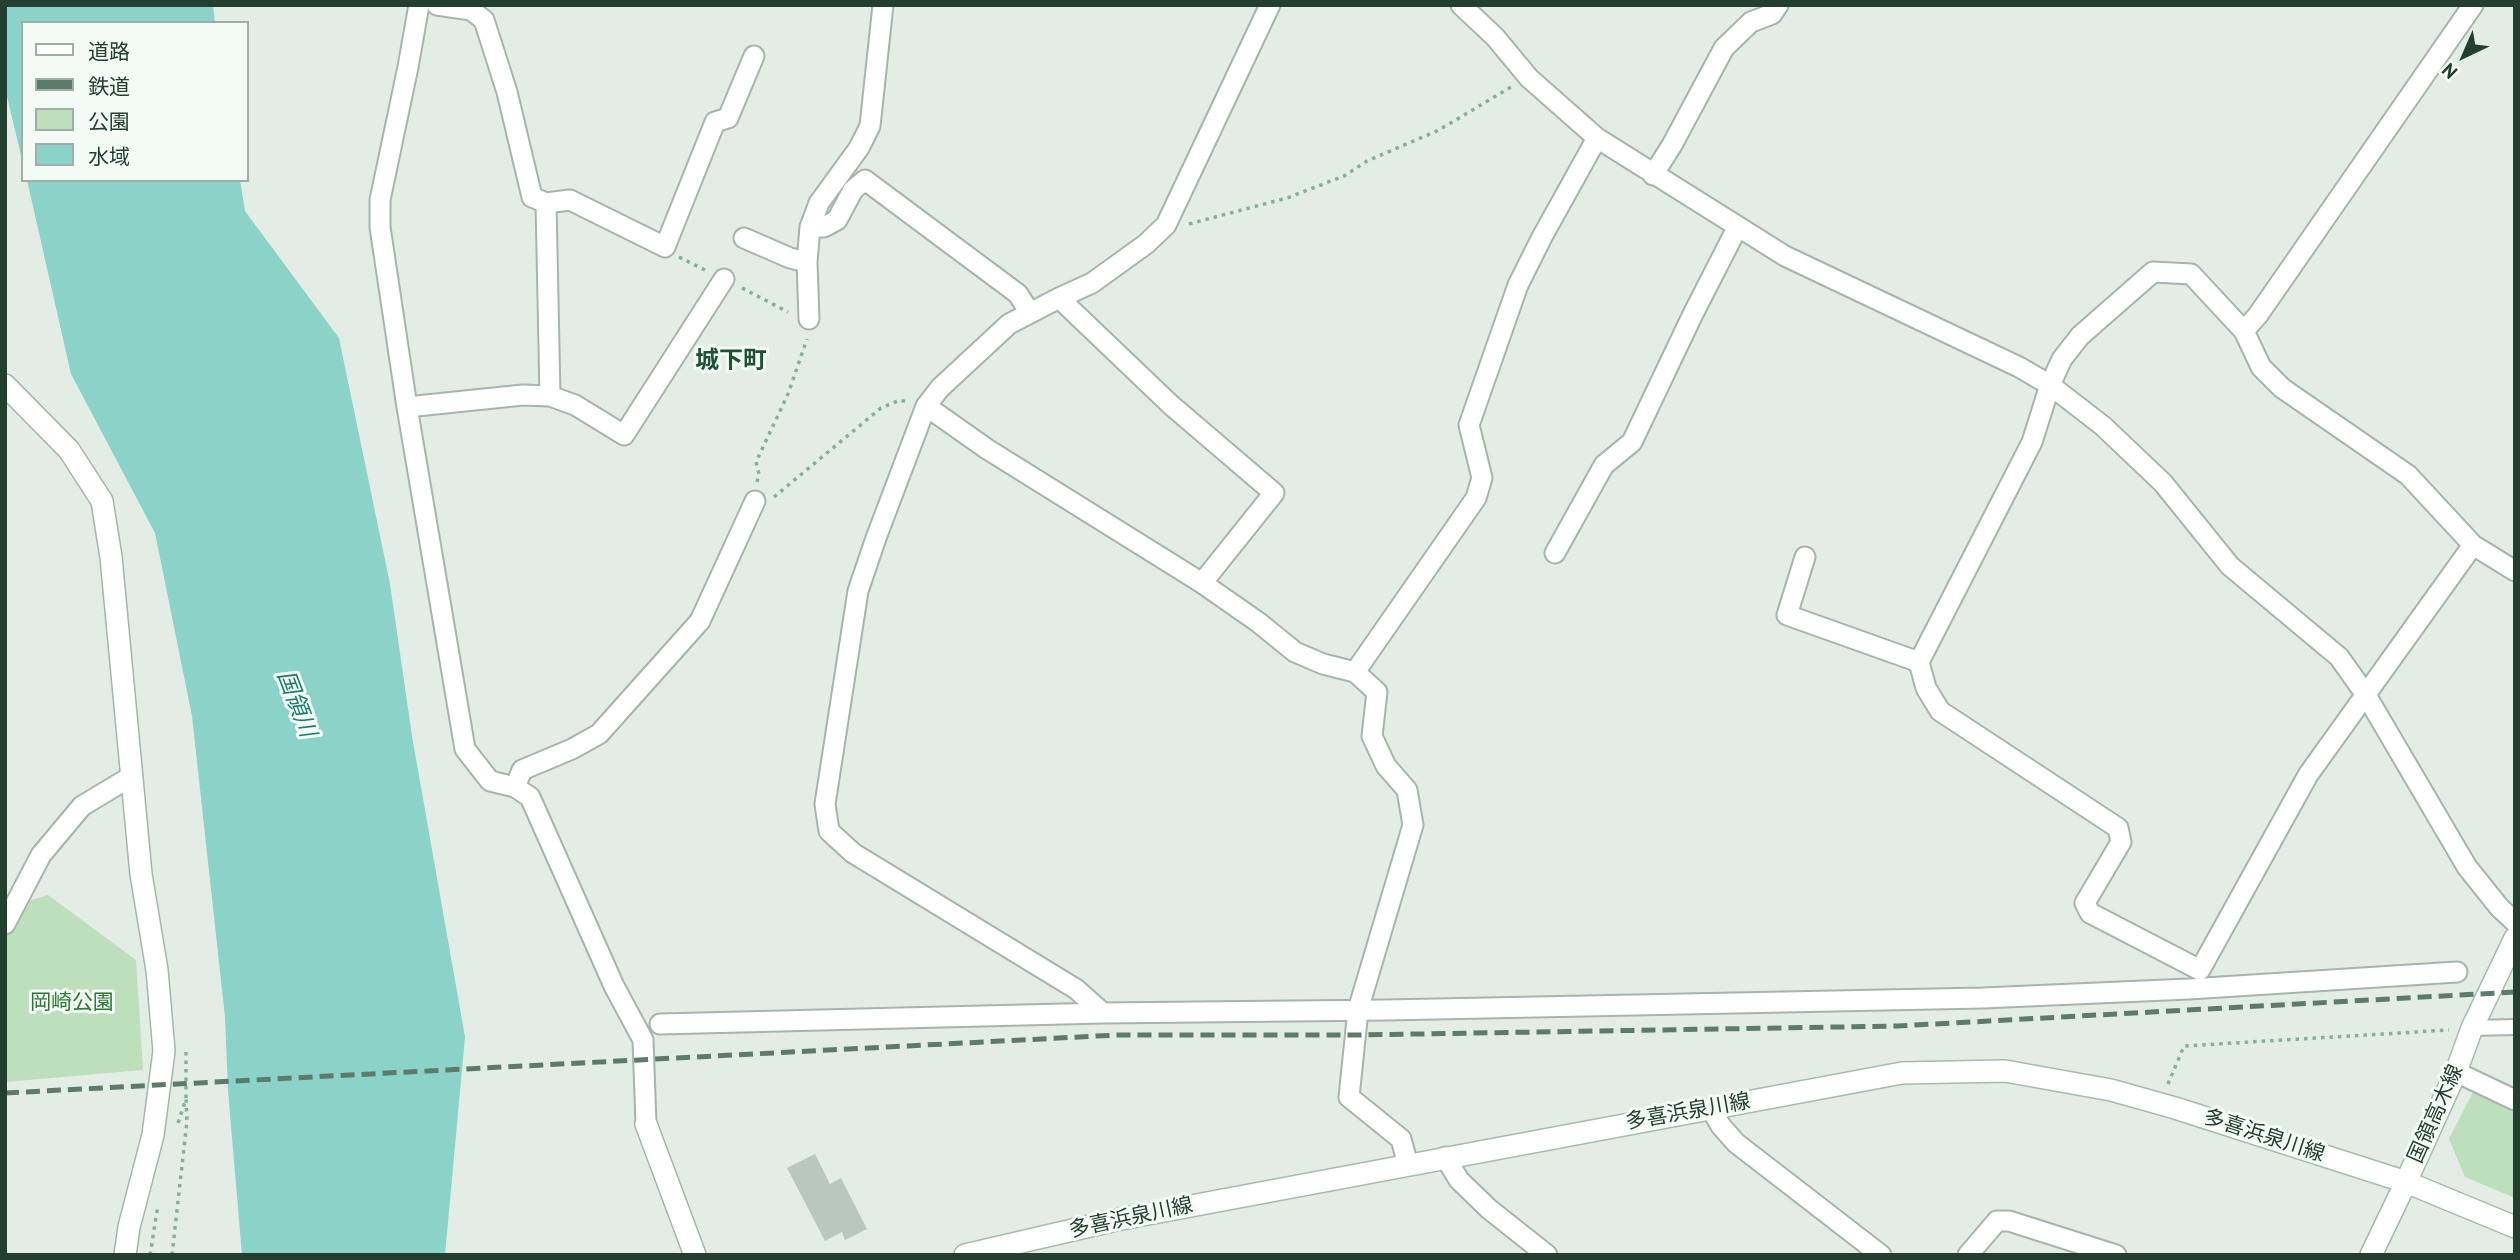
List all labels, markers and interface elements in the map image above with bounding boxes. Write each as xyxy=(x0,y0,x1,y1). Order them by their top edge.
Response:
legend xyxy=(21,21,248,182)
north arrow xyxy=(2429,21,2499,91)
text: 道路 xyxy=(88,38,130,65)
text: N xyxy=(2437,58,2462,84)
text: 鉄道 xyxy=(88,73,130,100)
text: 公園 xyxy=(88,108,130,135)
text: 水域 xyxy=(88,143,130,170)
district label: 城下町 xyxy=(695,347,767,375)
water label: 国領川 xyxy=(271,667,321,741)
park label: 岡崎公園 xyxy=(30,990,114,1016)
street label: 国領高木線 xyxy=(2403,1061,2469,1167)
street label: 多喜浜泉川線 xyxy=(1624,1089,1752,1135)
street label: 多喜浜泉川線 xyxy=(2200,1105,2328,1167)
street label: 多喜浜泉川線 xyxy=(1067,1193,1195,1243)

